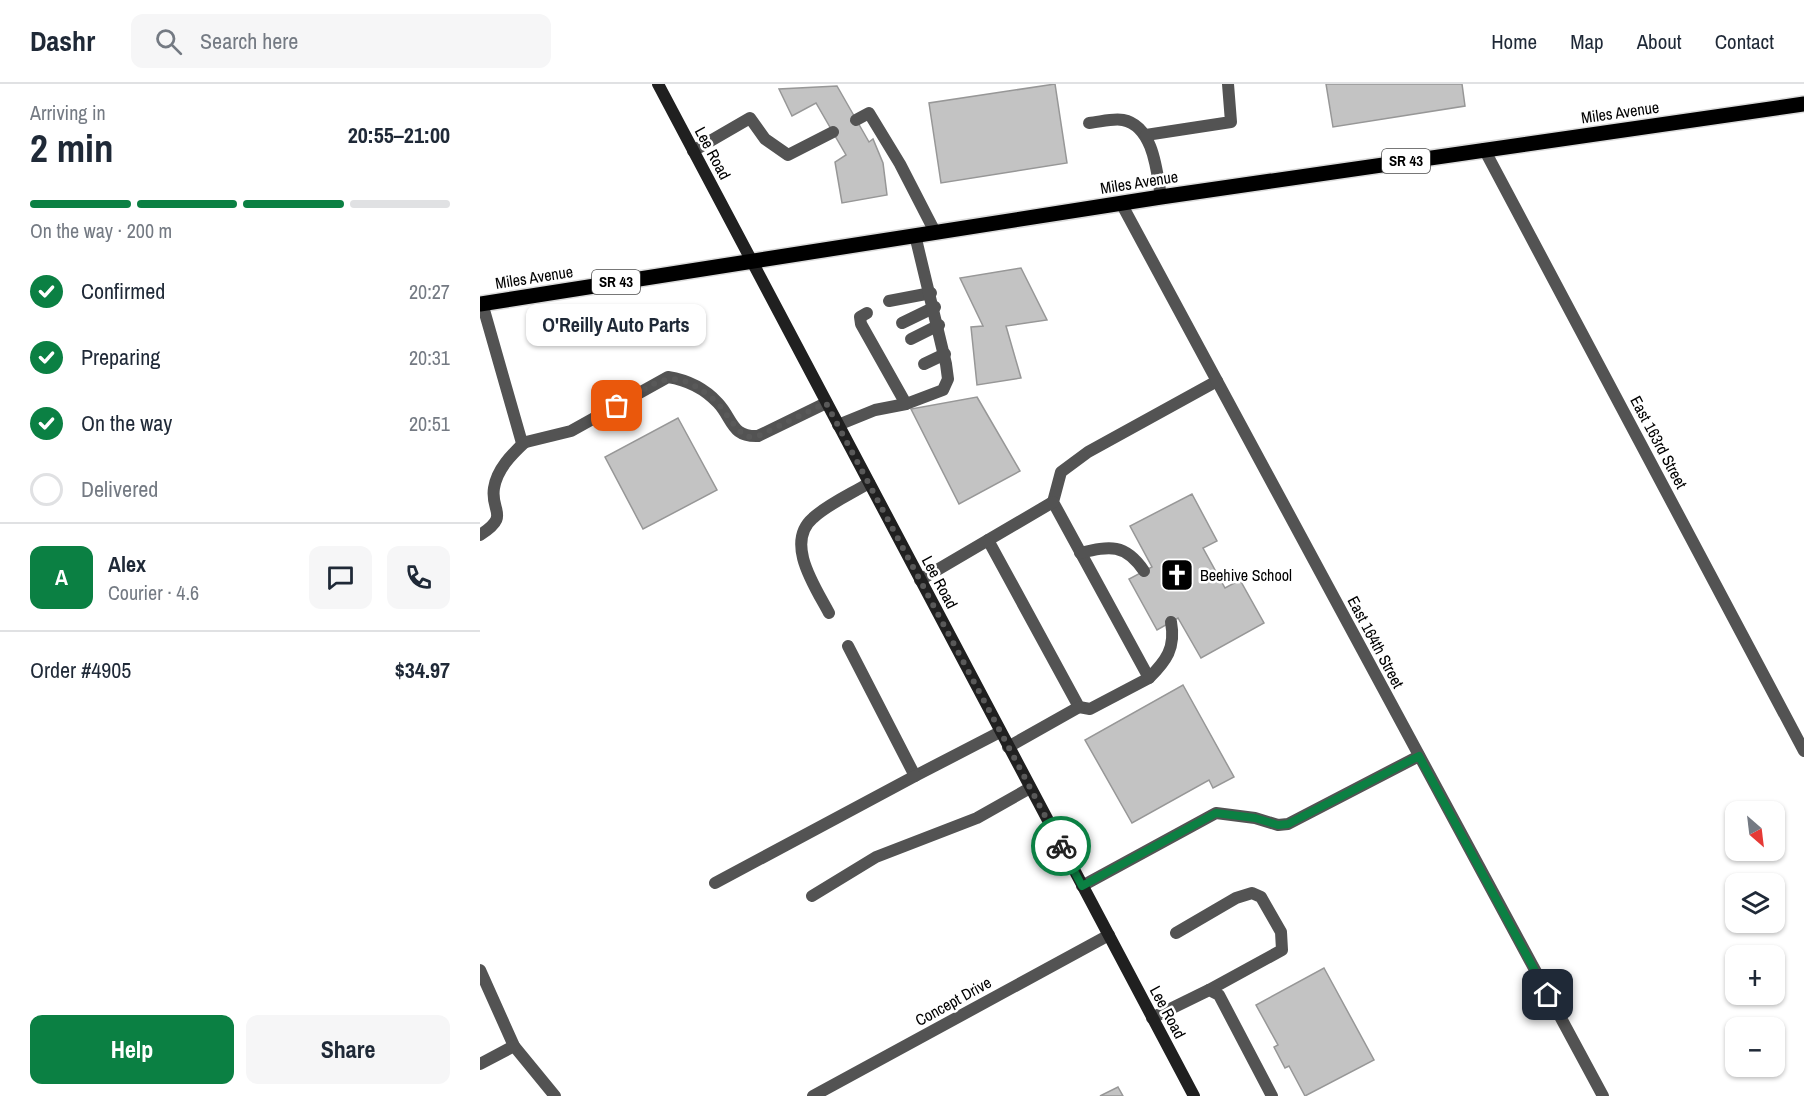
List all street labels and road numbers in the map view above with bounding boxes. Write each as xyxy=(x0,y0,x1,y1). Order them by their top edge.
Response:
street label: Miles Avenue xyxy=(1580,96,1660,128)
street label: Lee Road xyxy=(690,123,736,183)
road number: SR 43 xyxy=(1382,149,1430,173)
street label: Miles Avenue xyxy=(1098,165,1180,199)
street label: Miles Avenue xyxy=(493,260,575,294)
road number: SR 43 xyxy=(592,270,640,294)
street label: East 163rd Street xyxy=(1625,392,1693,493)
street label: Lee Road xyxy=(917,552,963,612)
street label: East 164th Street xyxy=(1342,592,1410,692)
street label: Concept Drive xyxy=(911,971,995,1031)
street label: Lee Road xyxy=(1145,982,1191,1042)

